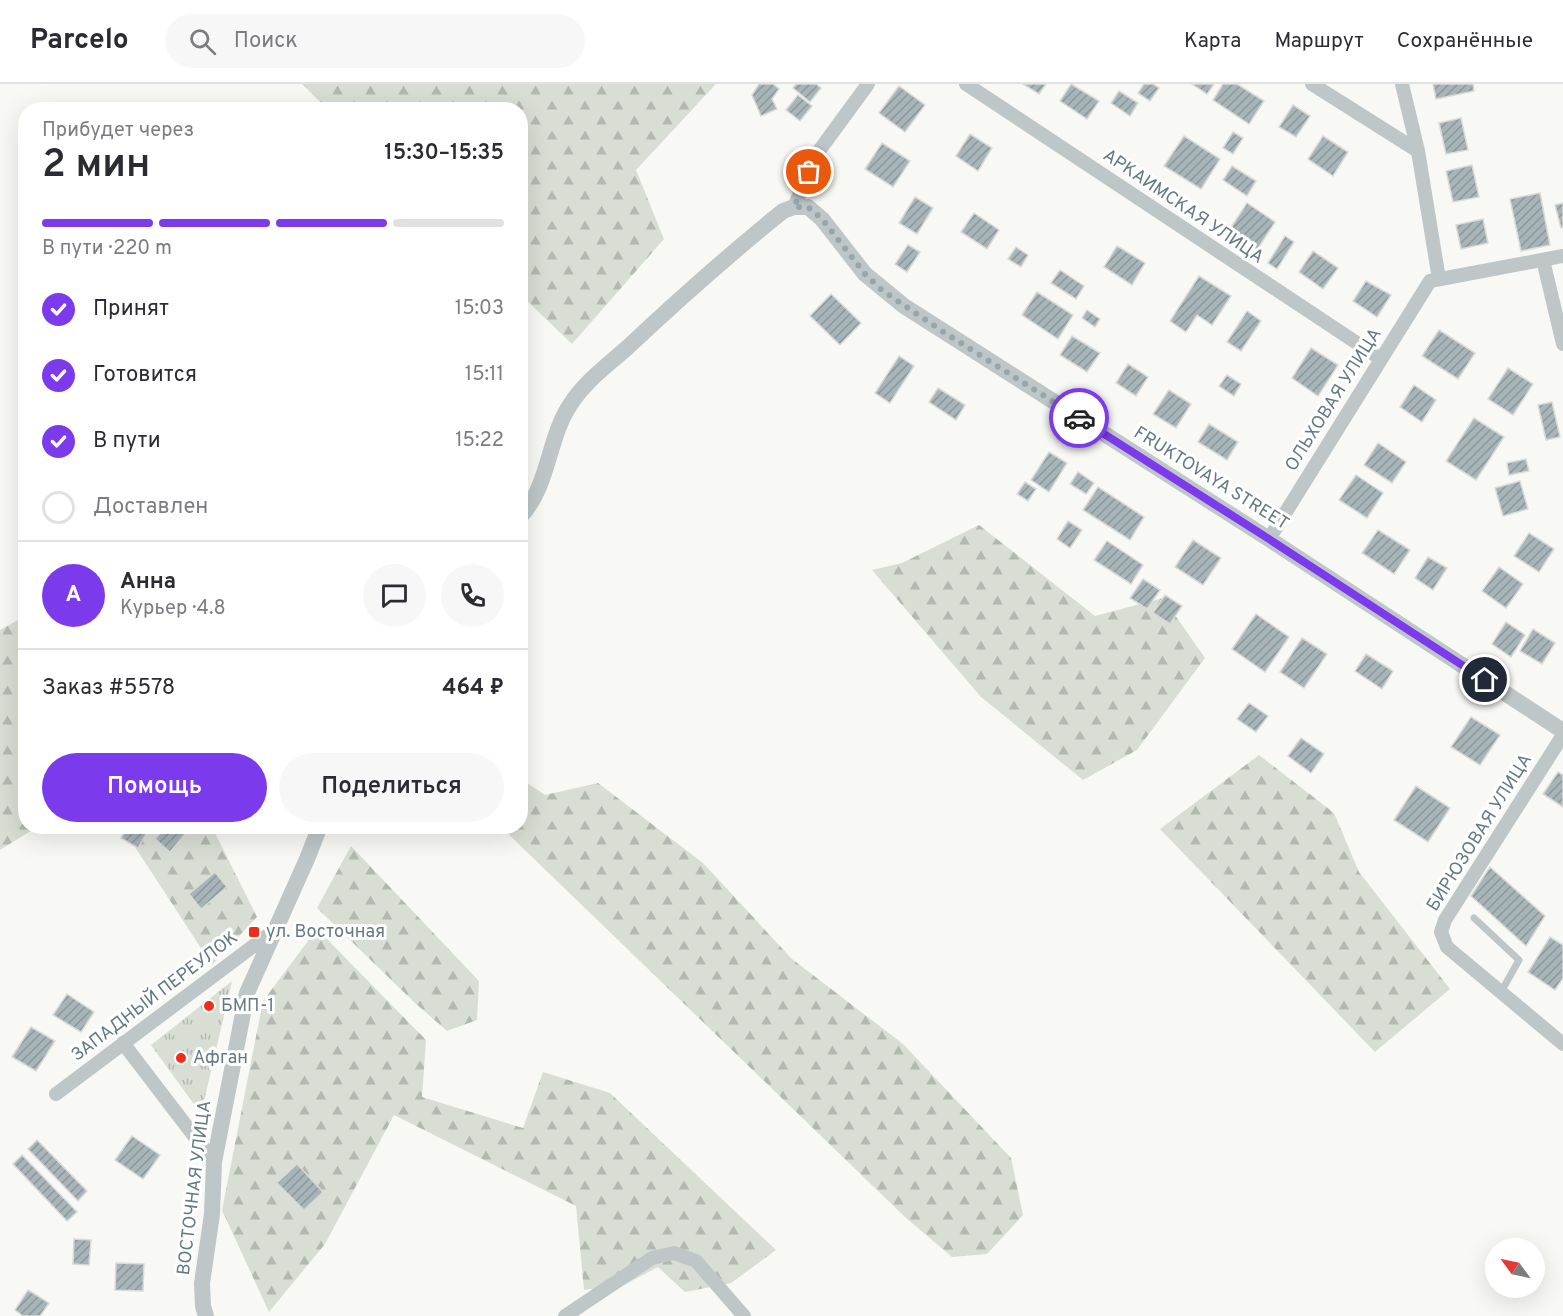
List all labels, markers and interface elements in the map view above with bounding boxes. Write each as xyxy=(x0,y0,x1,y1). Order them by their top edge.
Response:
search box xyxy=(165,14,585,68)
text: Parcelo xyxy=(30,23,129,59)
icon: search xyxy=(186,25,219,58)
text: Поиск xyxy=(234,28,298,55)
text: Карта xyxy=(1184,28,1241,55)
text: Маршрут xyxy=(1274,28,1364,55)
text: Сохранённые xyxy=(1397,28,1533,55)
text: Прибудет через xyxy=(42,118,194,144)
text: 15:30–15:35 xyxy=(384,140,504,167)
text: 2 мин xyxy=(42,142,150,191)
street label: АРКАИМСКАЯ УЛИЦА xyxy=(1098,145,1268,269)
pin xyxy=(783,146,834,197)
icon: bag xyxy=(792,155,825,188)
text: В пути · 220 m xyxy=(42,236,172,262)
icon: check xyxy=(42,293,75,326)
text: Принят xyxy=(93,296,169,323)
text: 15:03 xyxy=(455,296,504,322)
street label: ОЛЬХОВАЯ УЛИЦА xyxy=(1281,324,1387,476)
icon: check xyxy=(42,359,75,392)
text: Готовится xyxy=(93,362,197,389)
text: 15:11 xyxy=(465,362,504,388)
courier xyxy=(1049,388,1109,448)
icon: car xyxy=(1063,402,1096,435)
street label: FRUKTOVAYA STREET xyxy=(1129,422,1293,536)
icon: check xyxy=(42,425,75,458)
text: В пути xyxy=(93,428,161,455)
text: 15:22 xyxy=(455,428,504,454)
text: Доставлен xyxy=(93,494,208,521)
button: chat xyxy=(363,564,426,627)
button: phone xyxy=(441,564,504,627)
text: Анна xyxy=(120,569,176,596)
text: А xyxy=(66,582,81,609)
text: Курьер · 4.8 xyxy=(120,596,226,622)
pin xyxy=(1459,654,1510,705)
icon: home xyxy=(1468,663,1501,696)
text: Заказ #5578 xyxy=(42,675,175,702)
text: 464 ₽ xyxy=(442,675,504,702)
street label: БИРЮЗОВАЯ УЛИЦА xyxy=(1422,750,1538,916)
button: Помощь xyxy=(42,753,267,822)
button: Поделиться xyxy=(279,753,504,822)
place label: ул. Восточная xyxy=(266,921,385,944)
street label: ЗАПАДНЫЙ ПЕРЕУЛОК xyxy=(66,925,243,1067)
marker: ул. Восточная xyxy=(247,925,261,939)
place label: БМП-1 xyxy=(221,995,274,1018)
marker: БМП-1 xyxy=(202,999,216,1013)
place label: Афган xyxy=(193,1047,248,1070)
marker: Афган xyxy=(174,1051,188,1065)
street label: ВОСТОЧНАЯ УЛИЦА xyxy=(173,1099,217,1277)
north arrow xyxy=(1485,1238,1545,1298)
map controls xyxy=(1485,1238,1545,1298)

